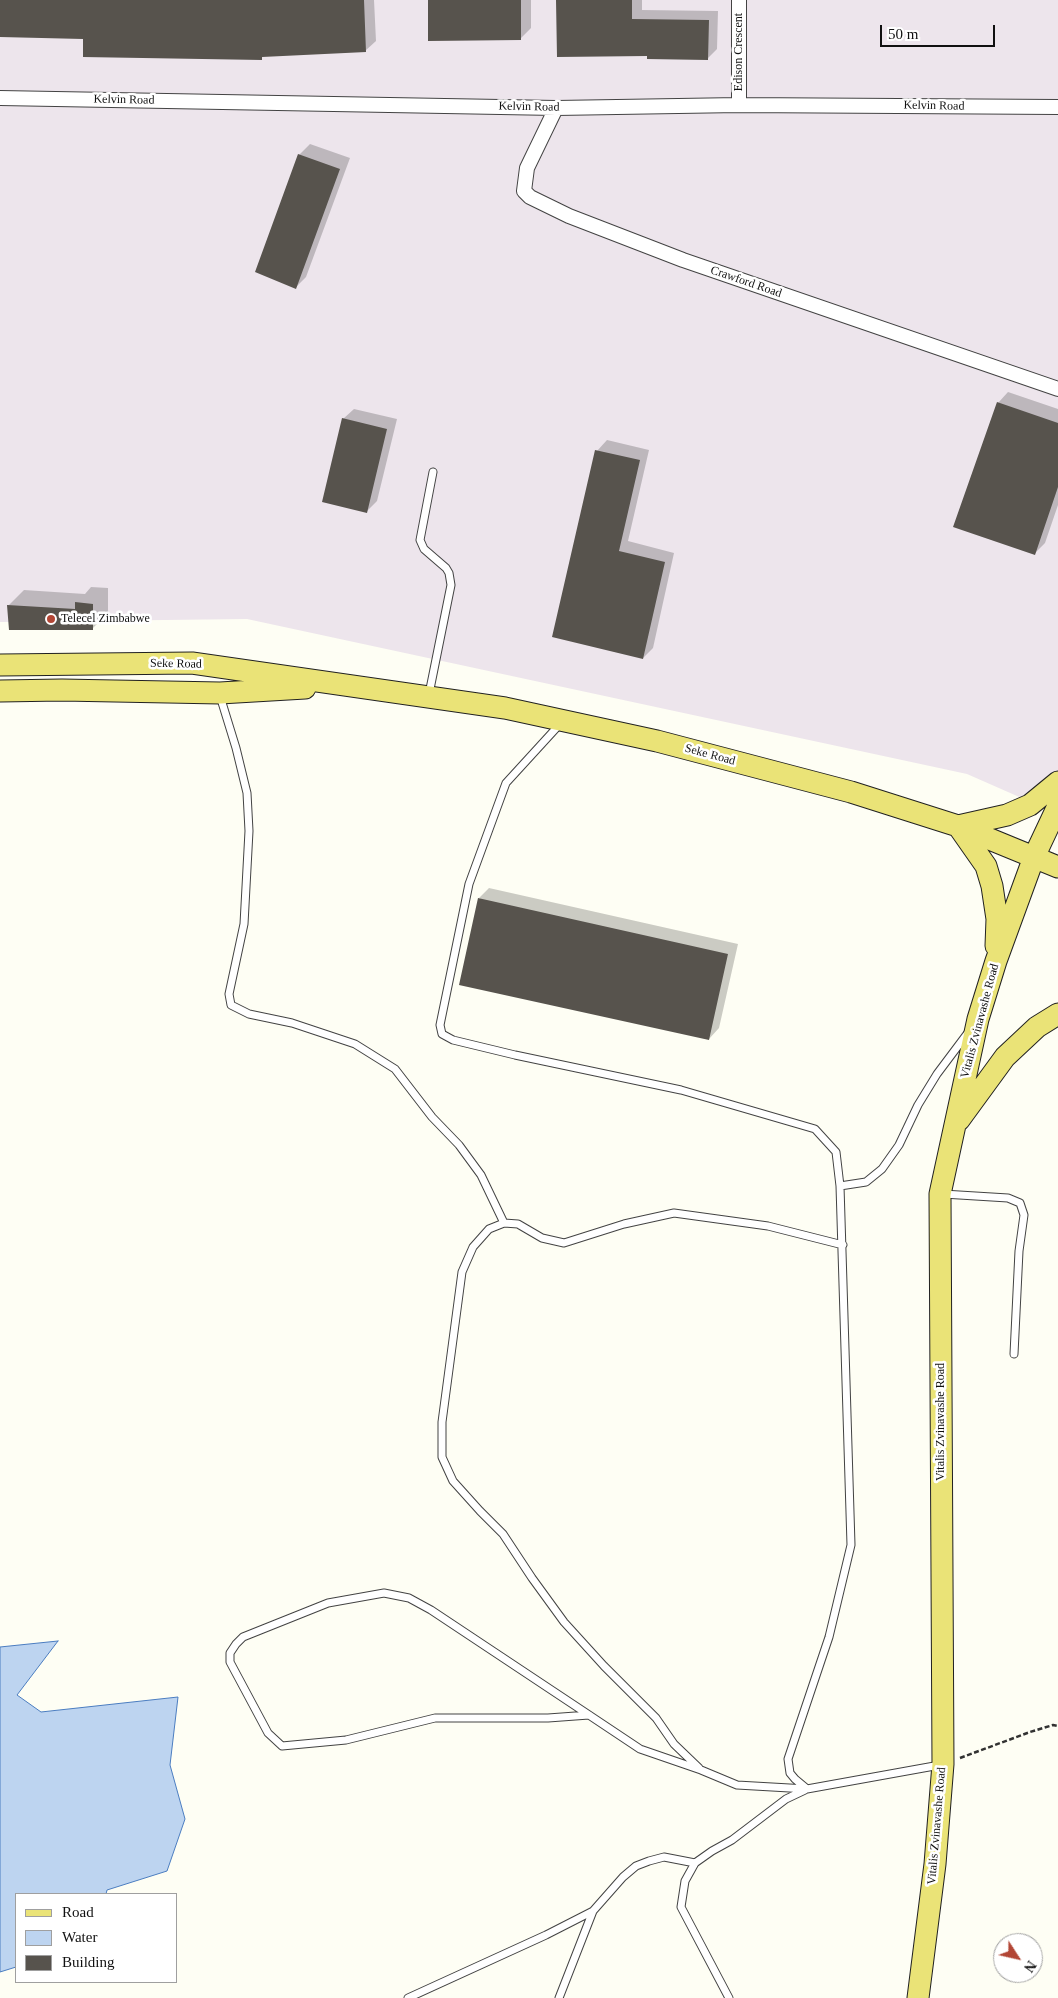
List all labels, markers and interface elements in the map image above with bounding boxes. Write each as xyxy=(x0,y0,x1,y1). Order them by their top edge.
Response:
street label: Edison Crescent xyxy=(732,13,746,91)
scale bar xyxy=(883,15,998,47)
text: 50 m xyxy=(888,26,918,42)
street label: Kelvin Road xyxy=(93,92,155,108)
street label: Kelvin Road xyxy=(903,98,965,114)
street label: Kelvin Road xyxy=(498,99,560,115)
street label: Crawford Road xyxy=(709,263,783,301)
place label: Telecel Zimbabwe xyxy=(61,612,150,626)
marker: Telecel Zimbabwe xyxy=(45,613,57,625)
street label: Seke Road xyxy=(150,656,202,672)
street label: Seke Road xyxy=(683,741,737,769)
street label: Vitalis Zvinavashe Road xyxy=(958,962,1002,1080)
street label: Vitalis Zvinavashe Road xyxy=(934,1363,948,1481)
street label: Vitalis Zvinavashe Road xyxy=(925,1767,949,1885)
legend xyxy=(15,1893,178,1983)
text: Road xyxy=(62,1904,94,1920)
text: Water xyxy=(62,1929,97,1945)
north arrow xyxy=(993,1933,1043,1983)
text: Building xyxy=(62,1954,115,1970)
text: N xyxy=(1021,1958,1039,1975)

